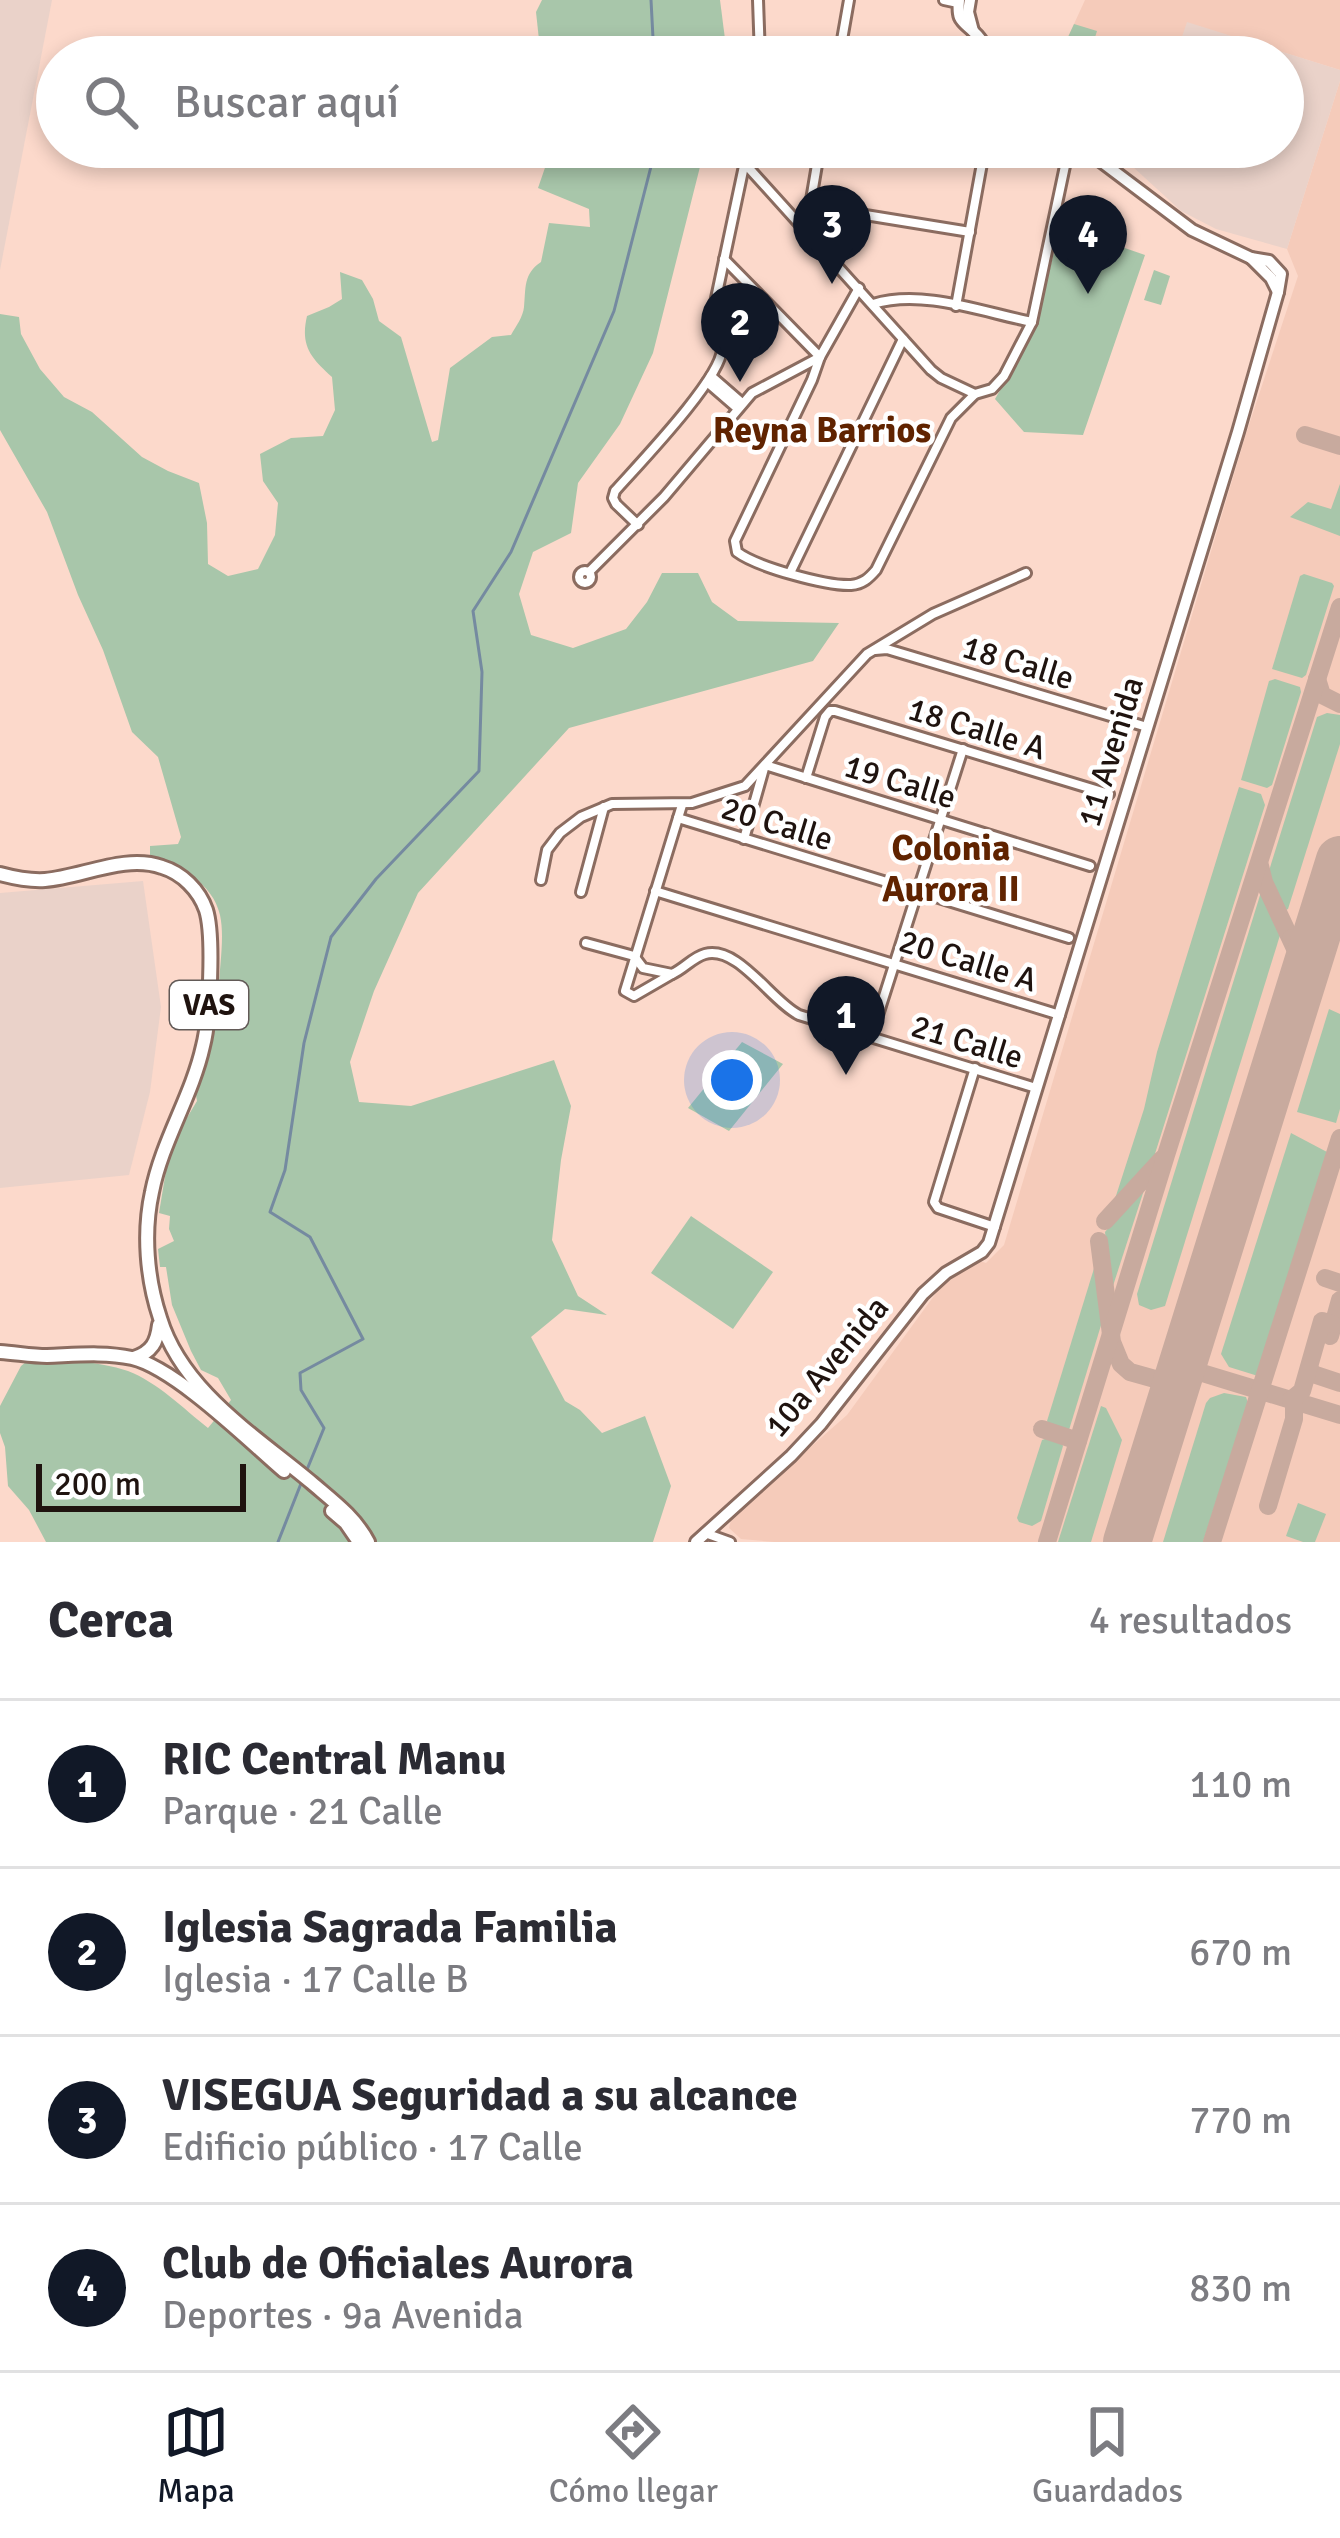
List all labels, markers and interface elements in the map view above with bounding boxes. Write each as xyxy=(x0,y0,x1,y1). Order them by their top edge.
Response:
search box xyxy=(36,36,1304,168)
icon: search xyxy=(78,69,144,135)
text: Buscar aquí xyxy=(174,75,399,130)
pin: 3 xyxy=(793,185,871,284)
pin: 4 xyxy=(1049,195,1127,294)
pin: 2 xyxy=(701,283,779,382)
district label: Reyna Barrios xyxy=(713,408,931,453)
street label: 18 Calle xyxy=(957,627,1079,699)
street label: 11 Avenida xyxy=(1069,672,1153,832)
street label: 18 Calle A xyxy=(903,689,1051,769)
street label: 19 Calle xyxy=(839,746,961,818)
street label: 20 Calle xyxy=(716,788,838,860)
district label: Colonia Aurora II xyxy=(882,826,1020,912)
street label: 20 Calle A xyxy=(894,921,1042,1001)
pin: 1 xyxy=(807,976,885,1075)
road number: VAS xyxy=(170,981,248,1029)
street label: 21 Calle xyxy=(906,1006,1028,1078)
your location xyxy=(702,1050,762,1110)
street label: 10a Avenida xyxy=(756,1288,898,1446)
scale bar xyxy=(36,1458,246,1511)
text: 200 m xyxy=(54,1464,141,1505)
text: Cerca xyxy=(48,1589,174,1652)
text: 4 resultados xyxy=(1089,1596,1292,1644)
text: RIC Central Manu xyxy=(162,1732,507,1787)
text: 1 xyxy=(76,1760,98,1808)
text: 110 m xyxy=(1189,1760,1292,1808)
text: Parque · 21 Calle xyxy=(162,1787,443,1835)
text: Iglesia Sagrada Familia xyxy=(162,1900,618,1955)
text: 2 xyxy=(76,1928,98,1976)
text: 670 m xyxy=(1189,1928,1292,1976)
text: Iglesia · 17 Calle B xyxy=(162,1955,469,2003)
text: VISEGUA Seguridad a su alcance xyxy=(162,2068,798,2123)
text: 3 xyxy=(76,2096,98,2144)
text: 770 m xyxy=(1189,2096,1292,2144)
text: Edificio público · 17 Calle xyxy=(162,2123,583,2171)
text: Club de Oficiales Aurora xyxy=(162,2236,634,2291)
text: 4 xyxy=(76,2264,98,2312)
text: 830 m xyxy=(1189,2264,1292,2312)
text: Deportes · 9a Avenida xyxy=(162,2291,523,2339)
tab: Mapa xyxy=(157,2399,235,2512)
tab: Cómo llegar xyxy=(549,2399,718,2512)
tab: Guardados xyxy=(1032,2399,1183,2512)

